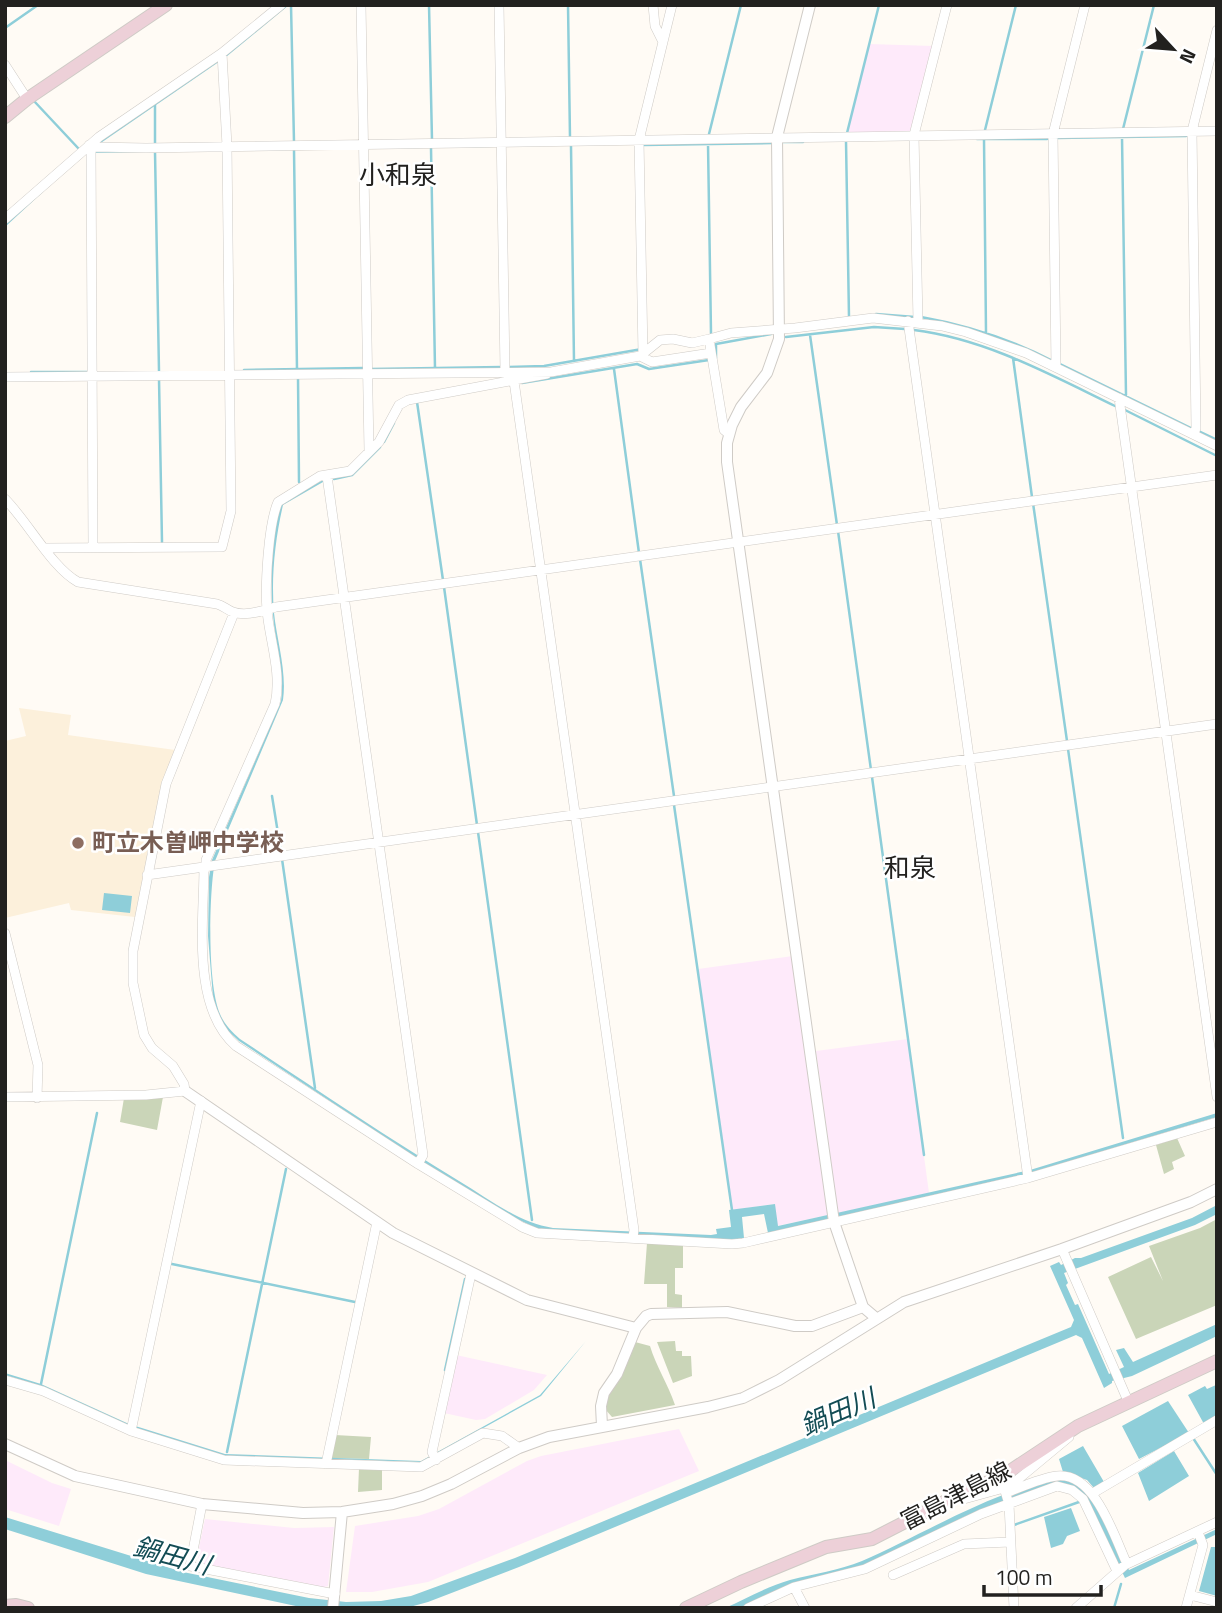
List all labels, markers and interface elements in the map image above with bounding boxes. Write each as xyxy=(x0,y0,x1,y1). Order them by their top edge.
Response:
north arrow xyxy=(1138,14,1208,84)
text: N xyxy=(1173,44,1205,69)
district label: 小和泉 xyxy=(359,155,437,194)
place label: 町立木曽岬中学校 xyxy=(92,824,284,860)
marker: 町立木曽岬中学校 xyxy=(70,835,86,851)
district label: 和泉 xyxy=(884,848,936,887)
water label: 鍋田川 xyxy=(794,1377,884,1445)
street label: 富島津島線 xyxy=(894,1452,1017,1538)
water label: 鍋田川 xyxy=(129,1527,218,1585)
scale bar xyxy=(984,1554,1101,1598)
text: 100 m xyxy=(995,1561,1052,1593)

